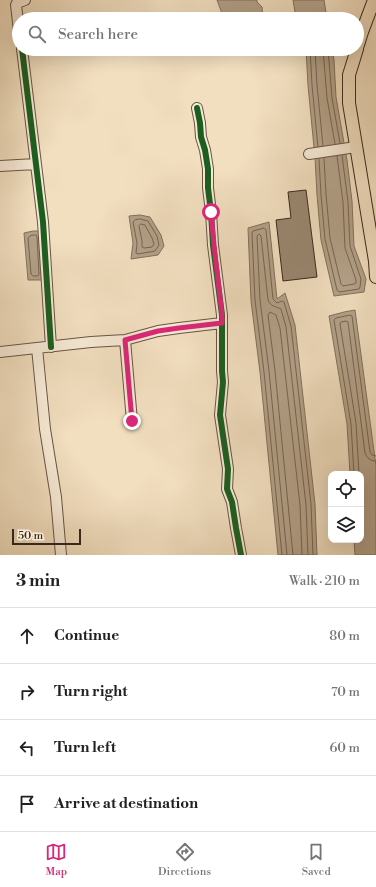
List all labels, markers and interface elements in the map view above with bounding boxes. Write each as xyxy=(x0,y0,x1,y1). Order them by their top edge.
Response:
search box xyxy=(12,12,364,56)
icon: search xyxy=(26,23,48,45)
text: Search here xyxy=(58,25,138,44)
route start xyxy=(202,203,220,221)
route end xyxy=(123,412,141,430)
map controls xyxy=(328,471,364,543)
button: locate xyxy=(328,471,364,507)
button: layers xyxy=(328,507,364,543)
scale bar xyxy=(12,527,81,546)
text: 50 m xyxy=(18,529,43,543)
text: 3 min xyxy=(16,570,60,592)
text: Walk · 210 m xyxy=(289,573,360,589)
icon: ahead xyxy=(16,625,38,647)
text: Continue xyxy=(54,626,119,645)
text: 80 m xyxy=(329,628,360,644)
icon: right xyxy=(16,681,38,703)
text: Turn right xyxy=(54,682,128,701)
text: 70 m xyxy=(331,684,360,700)
icon: left xyxy=(16,737,38,759)
text: Turn left xyxy=(54,738,116,757)
text: 60 m xyxy=(329,740,360,756)
icon: arrive xyxy=(16,793,38,815)
text: Arrive at destination xyxy=(54,794,198,813)
tab: Map xyxy=(45,841,67,879)
tab: Directions xyxy=(158,841,211,879)
tab: Saved xyxy=(302,841,331,879)

